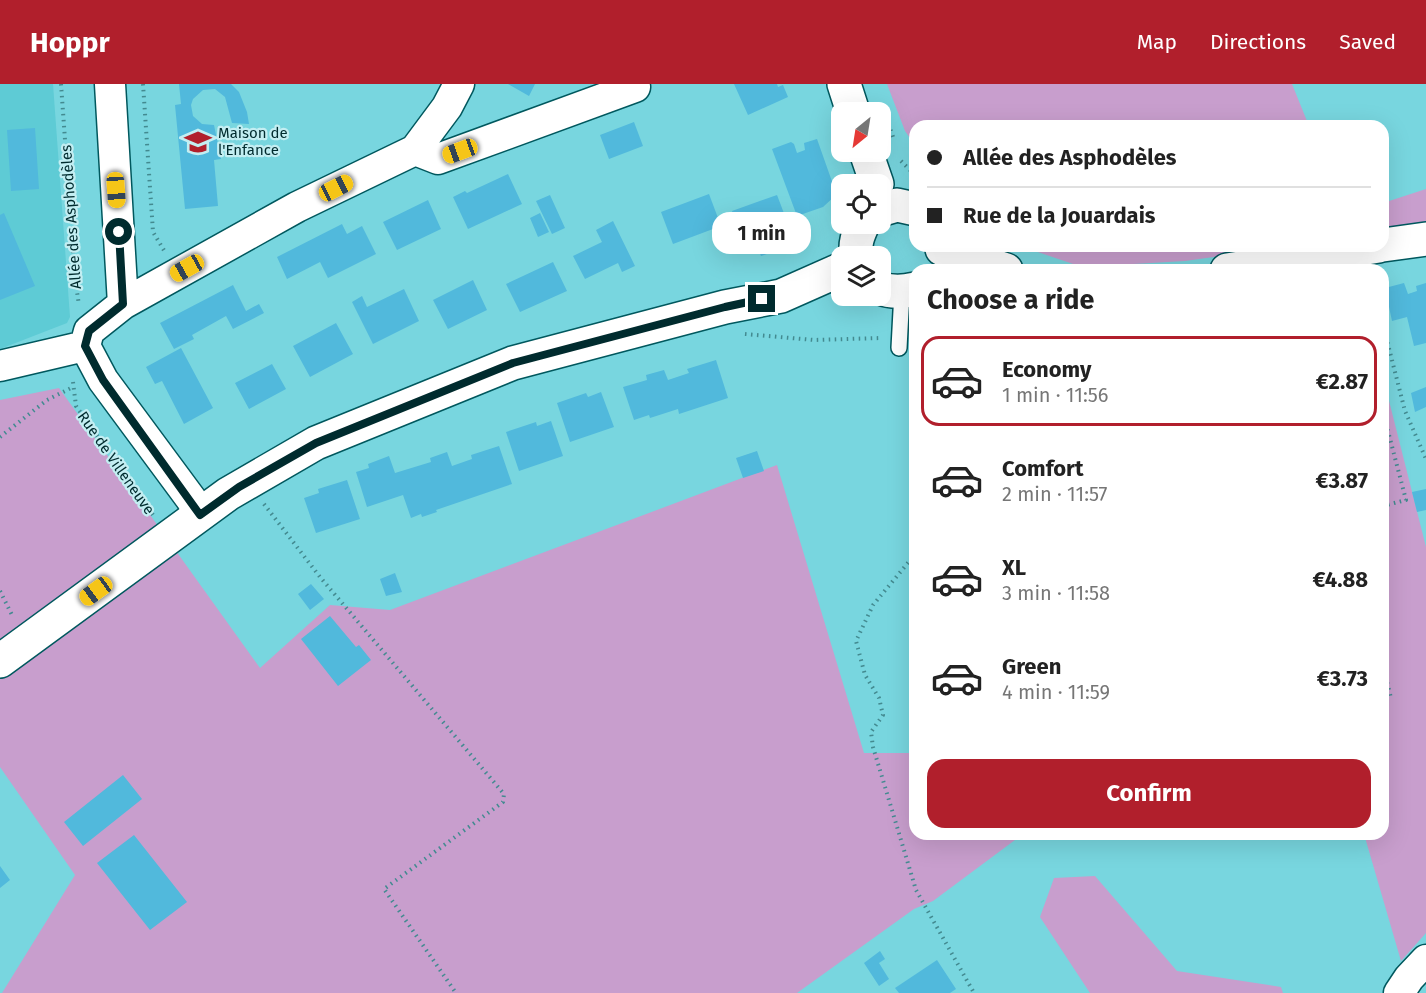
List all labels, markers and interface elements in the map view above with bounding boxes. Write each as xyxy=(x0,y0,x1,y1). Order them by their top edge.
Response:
text: Hoppr xyxy=(30,26,110,59)
text: Map xyxy=(1137,29,1177,55)
text: Directions xyxy=(1210,29,1306,55)
text: Saved xyxy=(1339,29,1396,55)
north arrow xyxy=(831,102,891,162)
map controls xyxy=(831,102,891,306)
place label: Maison de l'Enfance xyxy=(218,124,288,159)
school or university icon: Maison de l'Enfance xyxy=(183,127,213,157)
car xyxy=(440,136,480,166)
street label: Allée des Asphodèles xyxy=(57,144,85,290)
text: Allée des Asphodèles xyxy=(963,144,1176,171)
car xyxy=(106,171,126,209)
car xyxy=(316,172,356,204)
button: locate xyxy=(831,174,891,234)
text: Rue de la Jouardais xyxy=(963,202,1155,229)
callout: 1 min xyxy=(712,212,812,254)
route start xyxy=(105,218,132,245)
text: 1 min xyxy=(737,221,786,245)
button: layers xyxy=(831,246,891,306)
car xyxy=(167,251,207,285)
text: Choose a ride xyxy=(927,284,1094,316)
route end xyxy=(748,285,775,312)
icon: car xyxy=(930,354,984,408)
text: Economy xyxy=(1002,356,1091,383)
text: €2.87 xyxy=(1316,368,1368,395)
text: 1 min · 11:56 xyxy=(1002,383,1108,407)
street label: Rue de Villeneuve xyxy=(74,408,158,518)
icon: car xyxy=(930,453,984,507)
text: Comfort xyxy=(1002,455,1083,482)
text: €3.87 xyxy=(1316,467,1368,494)
text: 2 min · 11:57 xyxy=(1002,482,1107,506)
icon: car xyxy=(930,552,984,606)
text: XL xyxy=(1002,554,1026,581)
text: €4.88 xyxy=(1312,566,1368,593)
car xyxy=(76,573,116,609)
text: 3 min · 11:58 xyxy=(1002,581,1110,605)
icon: car xyxy=(930,651,984,705)
text: Green xyxy=(1002,653,1061,680)
text: €3.73 xyxy=(1317,665,1368,692)
text: 4 min · 11:59 xyxy=(1002,680,1110,704)
button: Confirm xyxy=(927,759,1371,828)

